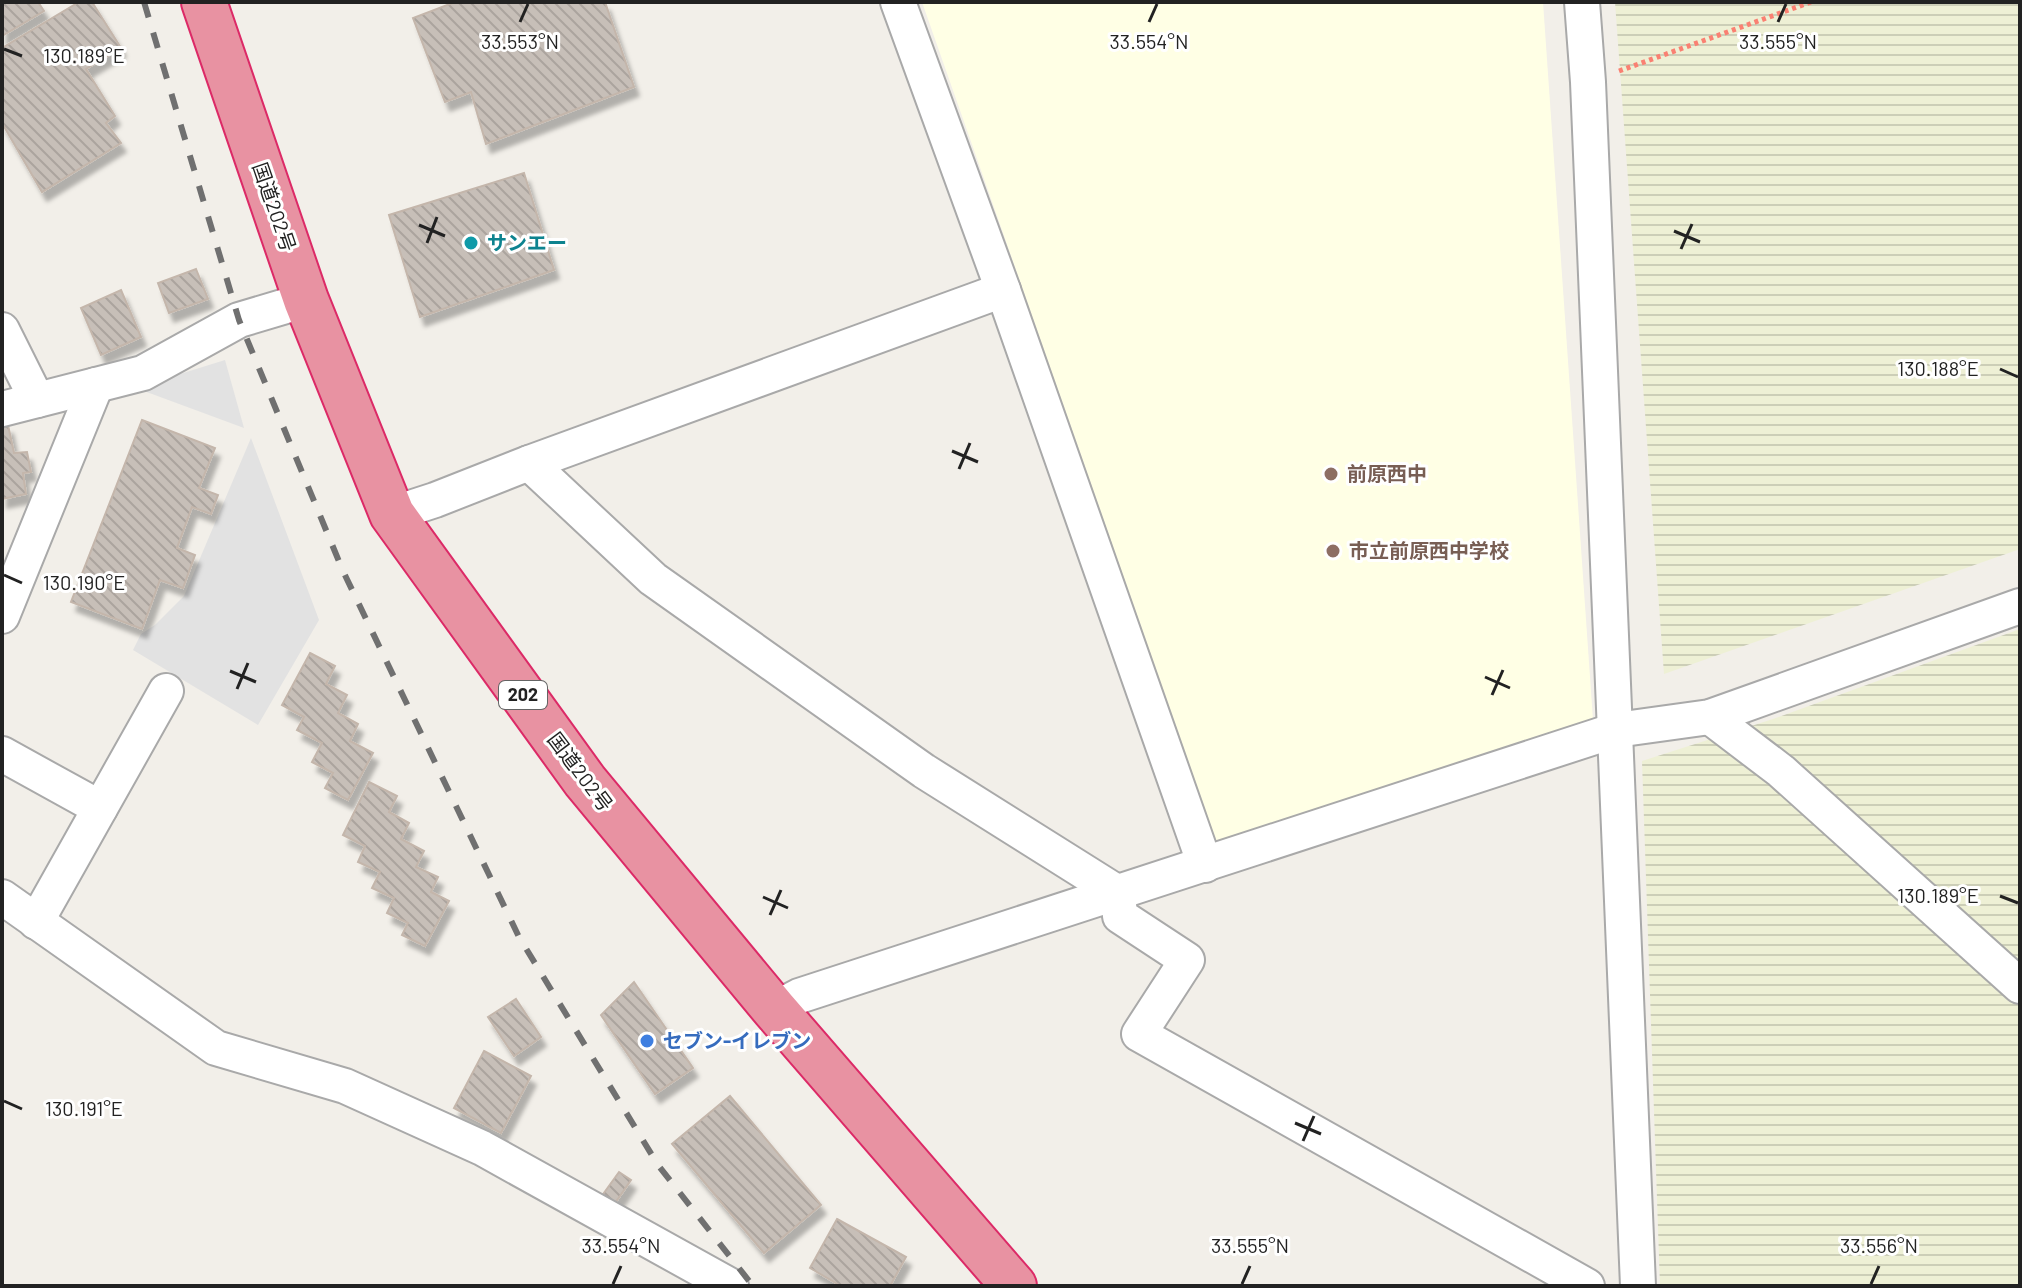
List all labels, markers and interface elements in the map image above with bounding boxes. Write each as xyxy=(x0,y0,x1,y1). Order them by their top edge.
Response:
text: 33.553°N xyxy=(481,29,559,53)
text: 33.554°N xyxy=(1110,29,1188,53)
text: 33.555°N xyxy=(1739,29,1817,53)
text: 130.189°E xyxy=(43,43,125,67)
street label: 国道202号 xyxy=(249,159,301,254)
place label: サンエー xyxy=(487,230,567,254)
marker: サンエー xyxy=(462,234,480,252)
text: 130.188°E xyxy=(1897,356,1979,380)
place label: 前原西中 xyxy=(1347,461,1427,485)
marker: 前原西中 xyxy=(1322,465,1340,483)
place label: 市立前原西中学校 xyxy=(1349,538,1509,562)
marker: 市立前原西中学校 xyxy=(1324,542,1342,560)
text: 130.190°E xyxy=(43,570,125,594)
road number: 202 xyxy=(499,681,547,709)
street label: 国道202号 xyxy=(543,727,618,816)
text: 130.189°E xyxy=(1897,883,1979,907)
place label: セブン-イレブン xyxy=(663,1028,811,1052)
marker: セブン-イレブン xyxy=(638,1032,656,1050)
text: 130.191°E xyxy=(45,1096,123,1120)
text: 33.554°N xyxy=(582,1233,660,1257)
text: 33.555°N xyxy=(1211,1233,1289,1257)
text: 33.556°N xyxy=(1840,1233,1918,1257)

